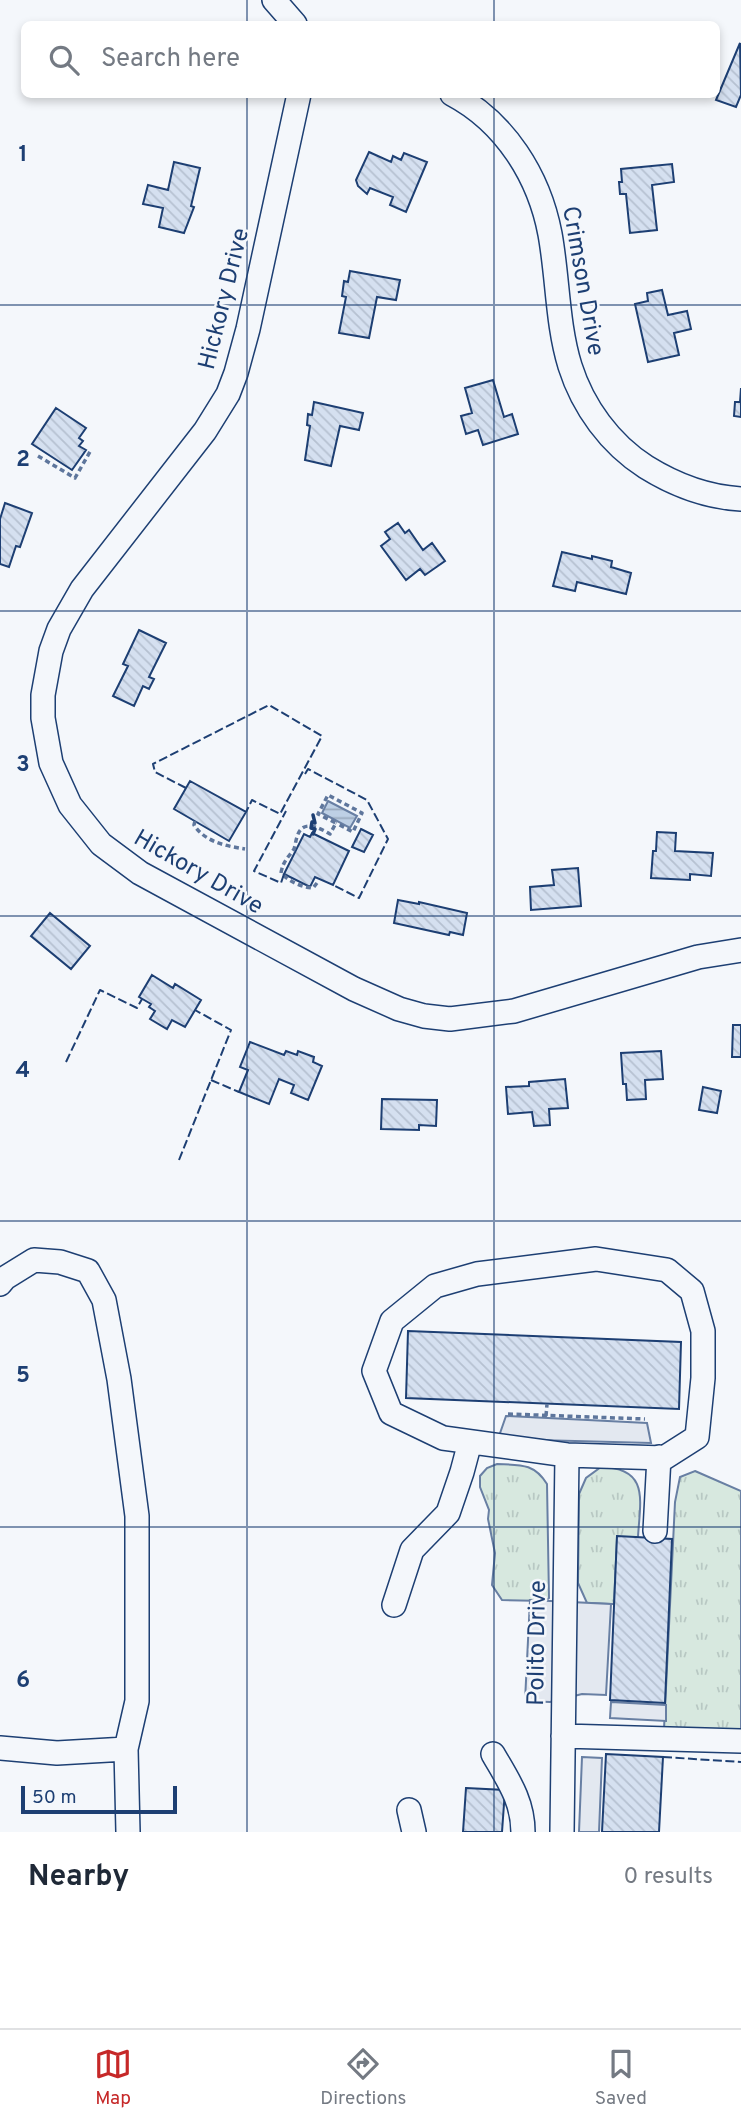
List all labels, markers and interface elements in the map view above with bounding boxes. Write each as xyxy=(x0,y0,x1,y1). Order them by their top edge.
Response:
search box xyxy=(21,21,720,98)
icon: search xyxy=(45,41,83,79)
text: Search here xyxy=(101,43,240,76)
text: 1 xyxy=(18,141,28,170)
street label: Crimson Drive xyxy=(554,204,610,358)
street label: Hickory Drive xyxy=(193,225,257,373)
text: 2 xyxy=(16,446,30,475)
text: 3 xyxy=(16,751,30,780)
street label: Hickory Drive xyxy=(128,824,268,922)
text: 4 xyxy=(16,1057,30,1086)
text: 5 xyxy=(16,1362,30,1391)
street label: Polito Drive xyxy=(522,1580,554,1706)
text: 6 xyxy=(16,1667,30,1696)
scale bar xyxy=(21,1783,177,1815)
text: 50 m xyxy=(32,1786,77,1810)
text: Nearby xyxy=(28,1859,129,1896)
text: 0 results xyxy=(624,1863,713,1892)
tab: Map xyxy=(94,2045,132,2111)
tab: Directions xyxy=(320,2045,407,2111)
tab: Saved xyxy=(595,2045,647,2111)

